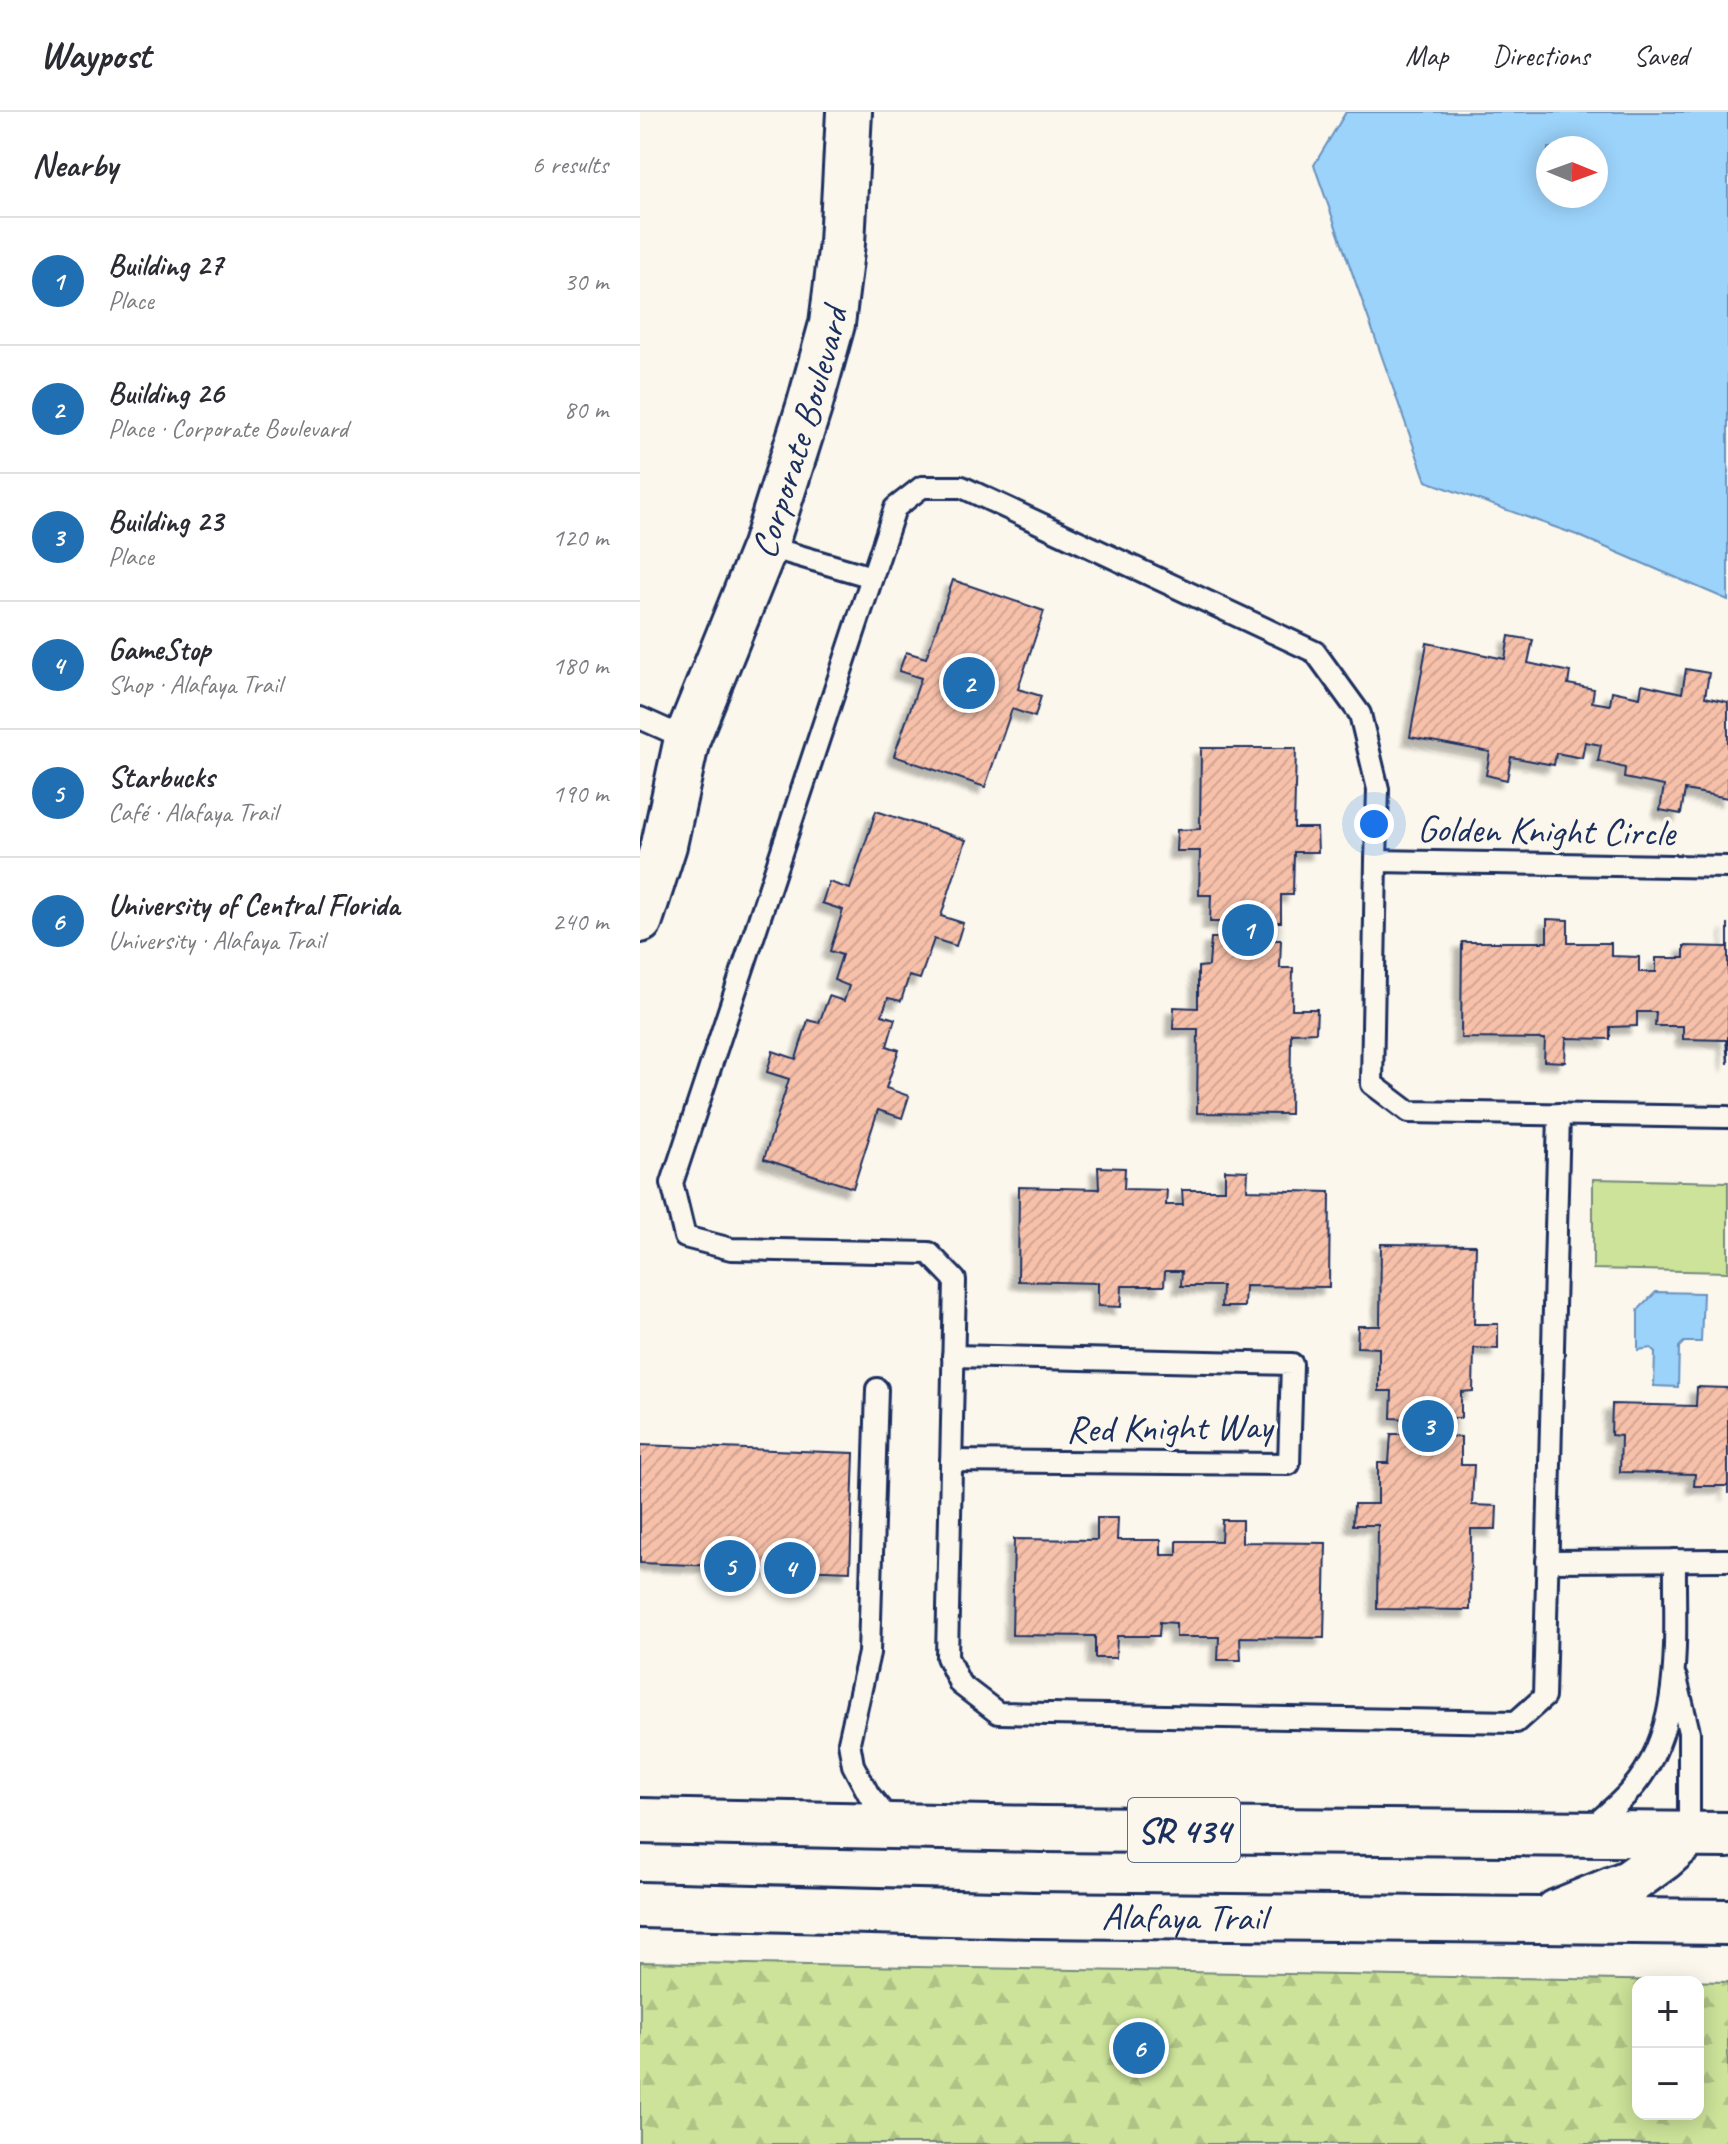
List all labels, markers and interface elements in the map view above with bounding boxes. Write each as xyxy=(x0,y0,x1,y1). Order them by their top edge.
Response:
text: Waypost xyxy=(40,32,151,79)
text: Map xyxy=(1405,38,1448,73)
text: Directions xyxy=(1492,38,1590,73)
text: Saved xyxy=(1634,38,1688,73)
north arrow xyxy=(1536,136,1608,208)
text: Nearby xyxy=(32,143,118,186)
text: 6 results xyxy=(532,148,608,181)
text: Building 27 xyxy=(108,246,223,284)
text: 1 xyxy=(52,265,64,298)
text: 30 m xyxy=(564,265,608,298)
text: Place xyxy=(108,284,154,317)
street label: Corporate Boulevard xyxy=(740,299,859,565)
text: Building 26 xyxy=(108,374,224,412)
text: 2 xyxy=(52,393,64,426)
text: 80 m xyxy=(564,393,608,426)
text: Place · Corporate Boulevard xyxy=(108,412,348,445)
text: Building 23 xyxy=(108,502,223,540)
text: 3 xyxy=(52,521,64,554)
text: 120 m xyxy=(552,521,608,554)
text: Place xyxy=(108,540,154,573)
text: GameStop xyxy=(108,630,210,668)
text: 4 xyxy=(52,649,64,682)
text: 180 m xyxy=(552,649,608,682)
pin: 2 xyxy=(943,653,995,713)
text: Shop · Alafaya Trail xyxy=(108,668,282,701)
text: Starbucks xyxy=(108,758,215,796)
text: 5 xyxy=(52,777,64,810)
text: 190 m xyxy=(552,777,608,810)
text: Café · Alafaya Trail xyxy=(108,796,277,829)
your location xyxy=(1354,804,1394,844)
street label: Golden Knight Circle xyxy=(1417,805,1678,856)
text: University of Central Florida xyxy=(108,886,399,924)
pin: 1 xyxy=(1222,900,1274,960)
text: 6 xyxy=(52,905,64,938)
text: 240 m xyxy=(552,905,608,938)
text: University · Alafaya Trail xyxy=(108,924,324,957)
pin: 3 xyxy=(1402,1396,1454,1456)
street label: Red Knight Way xyxy=(1066,1402,1275,1453)
pin: 5 xyxy=(704,1536,756,1596)
pin: 4 xyxy=(764,1538,816,1598)
road number: SR 434 xyxy=(1128,1798,1240,1862)
street label: Alafaya Trail xyxy=(1102,1893,1273,1941)
map controls xyxy=(1632,1976,1704,2120)
button: + xyxy=(1632,1976,1704,2048)
pin: 6 xyxy=(1113,2018,1165,2078)
button: − xyxy=(1632,2048,1704,2120)

